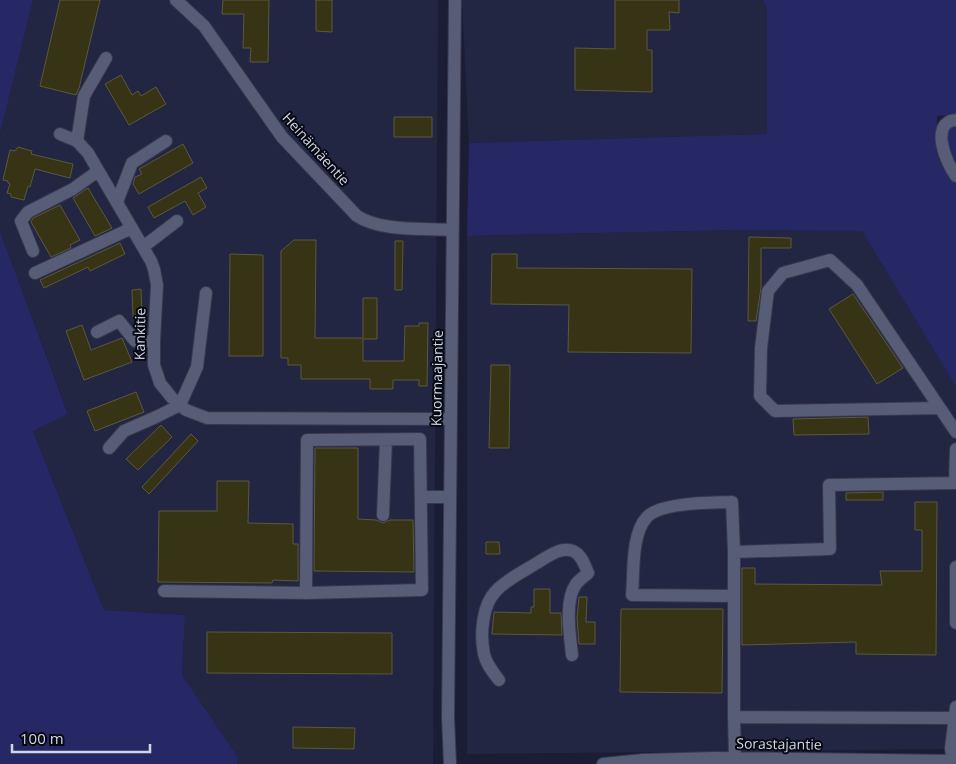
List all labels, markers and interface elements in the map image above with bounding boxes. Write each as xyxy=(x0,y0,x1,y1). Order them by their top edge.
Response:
street label: Heinämäentie xyxy=(279,108,354,189)
street label: Kankitie xyxy=(130,308,149,360)
street label: Kuormaajantie xyxy=(426,330,447,426)
scale bar xyxy=(12,722,150,754)
text: 100 m xyxy=(20,728,64,748)
street label: Sorastajantie xyxy=(736,733,822,754)

